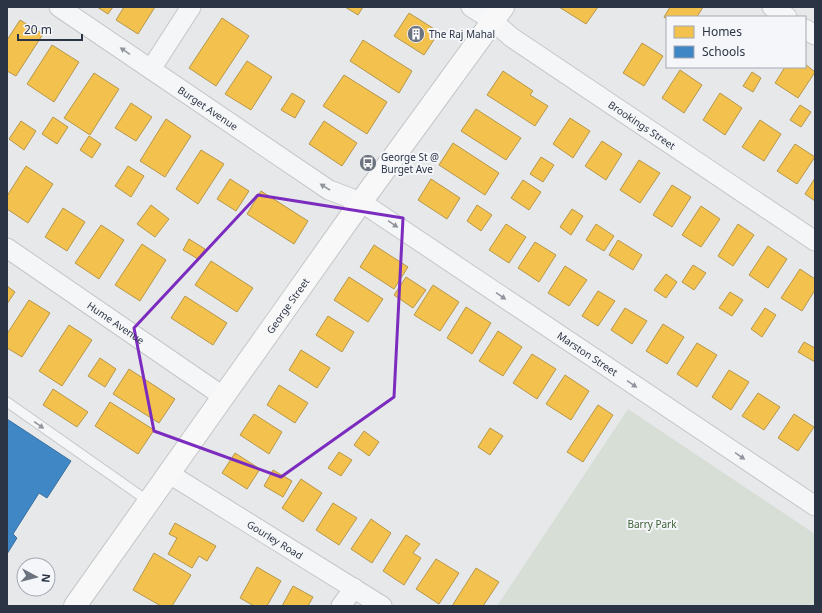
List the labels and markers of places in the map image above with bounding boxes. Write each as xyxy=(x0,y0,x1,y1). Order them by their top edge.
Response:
building icon: The Raj Mahal xyxy=(406,24,426,44)
place label: The Raj Mahal xyxy=(429,27,495,41)
place label: George St @ Burget Ave xyxy=(381,150,439,176)
bus stop icon: George St @ Burget Ave xyxy=(358,153,378,173)

